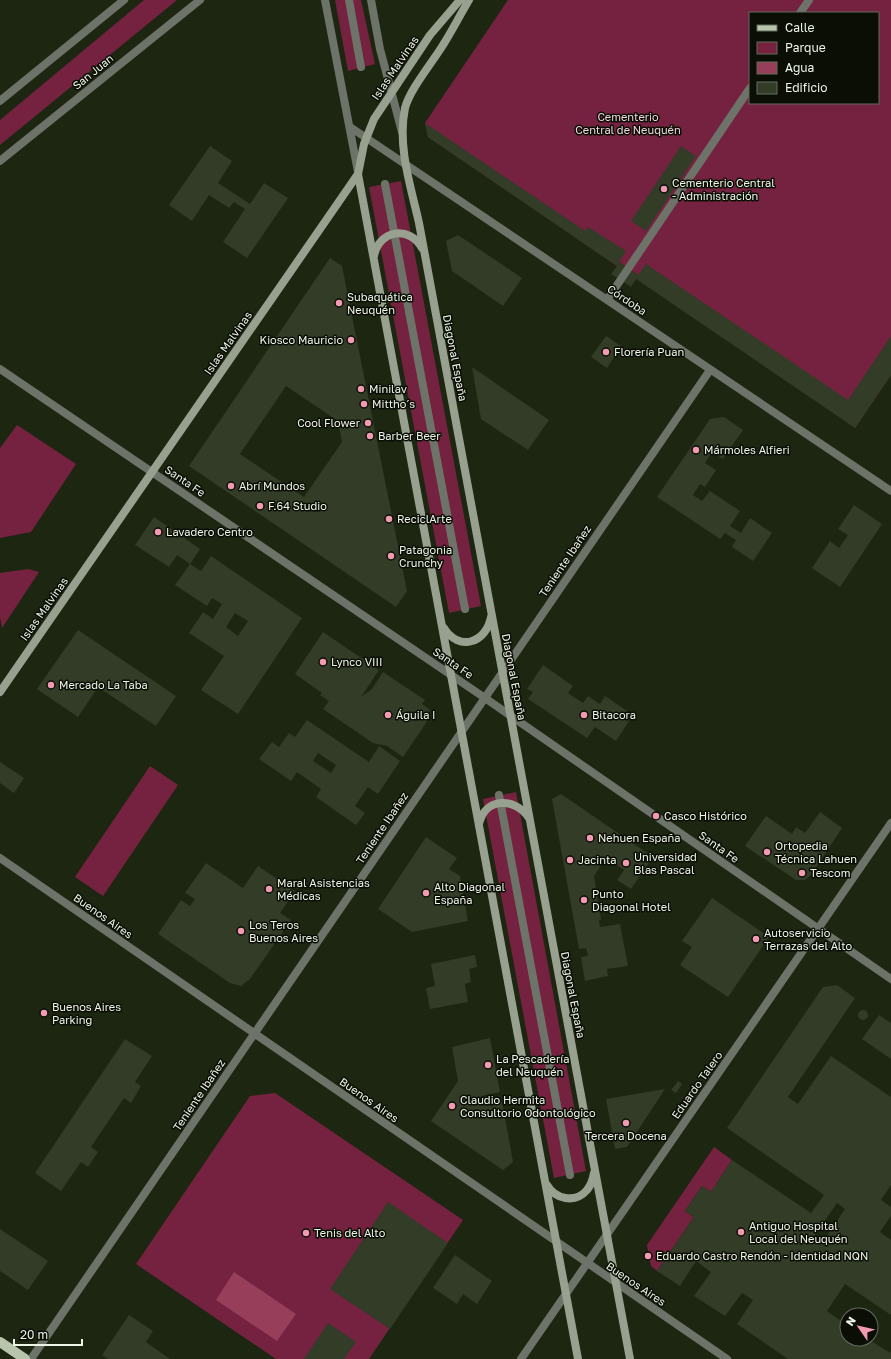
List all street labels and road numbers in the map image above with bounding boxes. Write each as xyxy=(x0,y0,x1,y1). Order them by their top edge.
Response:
street label: Islas Malvinas xyxy=(368,33,421,102)
street label: San Juan xyxy=(70,51,116,92)
street label: Córdoba xyxy=(605,282,649,317)
street label: Islas Malvinas xyxy=(201,308,254,377)
street label: Diagonal España xyxy=(441,313,470,402)
street label: Santa Fe xyxy=(163,462,208,499)
street label: Teniente Ibañez xyxy=(536,522,594,599)
street label: Islas Malvinas xyxy=(17,574,70,643)
street label: Diagonal España xyxy=(500,632,529,721)
street label: Santa Fe xyxy=(431,644,476,681)
street label: Teniente Ibañez xyxy=(353,789,411,866)
street label: Santa Fe xyxy=(697,828,742,865)
street label: Buenos Aires xyxy=(71,890,135,941)
street label: Diagonal España xyxy=(559,950,588,1039)
street label: Eduardo Talero xyxy=(669,1048,725,1121)
street label: Teniente Ibañez xyxy=(170,1056,228,1133)
street label: Buenos Aires xyxy=(337,1074,401,1125)
street label: Buenos Aires xyxy=(604,1259,669,1308)

